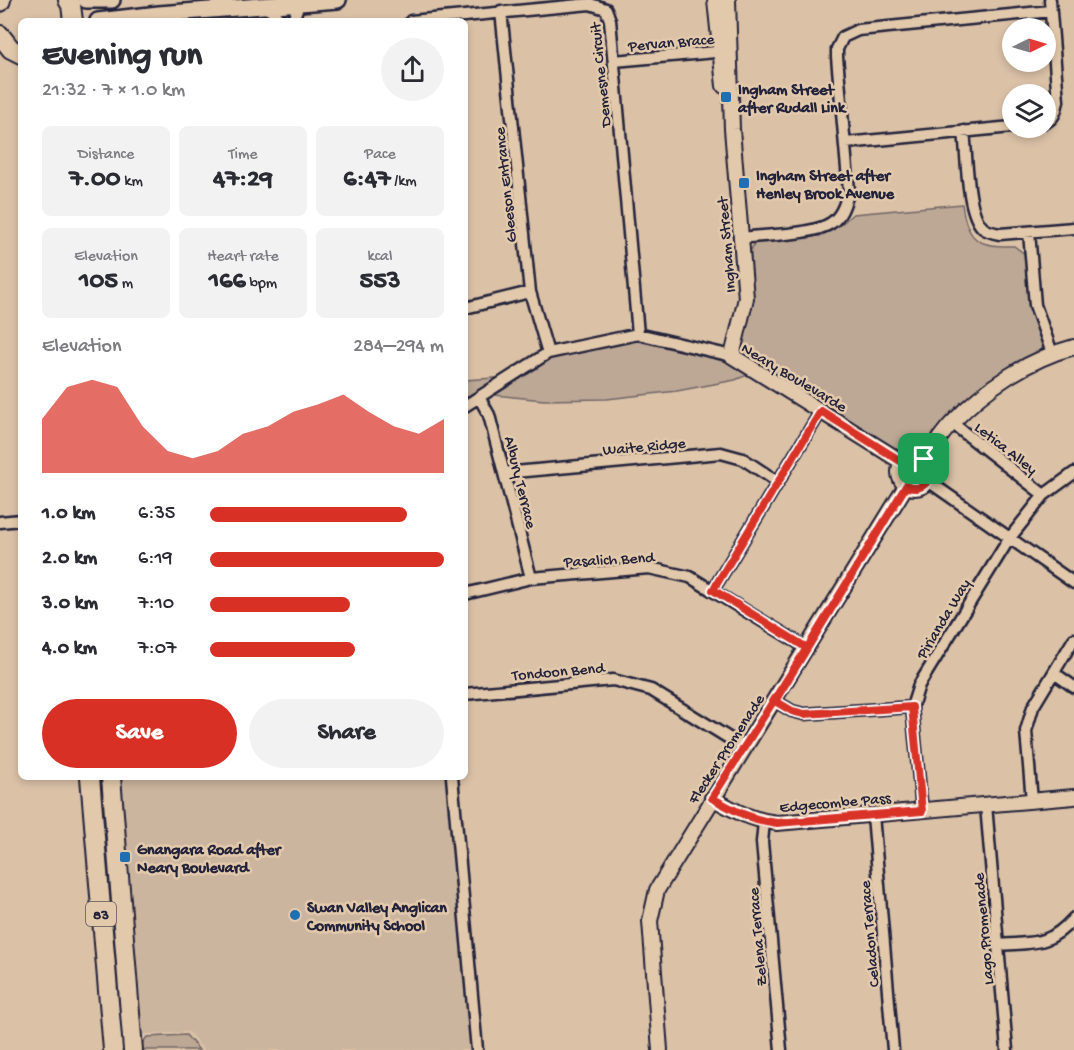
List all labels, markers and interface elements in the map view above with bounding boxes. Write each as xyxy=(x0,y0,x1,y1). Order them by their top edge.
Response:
north arrow xyxy=(1002,18,1056,72)
map controls xyxy=(1002,18,1056,138)
street label: Demesne Circuit xyxy=(587,20,617,129)
street label: Pervan Brace xyxy=(626,31,716,58)
text: Evening run xyxy=(42,38,202,76)
button: share xyxy=(381,38,444,101)
text: 21:32 · 7 × 1.0 km xyxy=(42,80,185,103)
place label: Ingham Street after Rudall Link xyxy=(737,82,847,119)
button: layers xyxy=(1002,84,1056,138)
marker: Ingham Street after Rudall Link xyxy=(719,90,733,104)
street label: Gleeson Entrance xyxy=(492,125,523,243)
text: Distance xyxy=(78,146,134,165)
text: Time xyxy=(228,146,258,165)
text: Pace xyxy=(364,146,396,165)
text: 7.00 xyxy=(69,165,120,196)
text: 47:29 xyxy=(213,165,273,196)
text: 6:47 xyxy=(343,165,391,196)
place label: Ingham Street after Henley Brook Avenue xyxy=(756,167,895,205)
text: km xyxy=(120,173,143,192)
text: /km xyxy=(391,173,417,192)
marker: Ingham Street after Henley Brook Avenue xyxy=(737,176,751,190)
street label: Ingham Street xyxy=(715,195,742,293)
text: Elevation xyxy=(74,248,138,267)
text: Heart rate xyxy=(207,248,279,267)
text: kcal xyxy=(368,248,392,267)
text: 105 xyxy=(79,267,118,298)
text: 166 xyxy=(209,267,246,298)
text: 553 xyxy=(360,267,400,298)
text: m xyxy=(118,275,133,294)
text: bpm xyxy=(246,275,277,294)
text: Elevation xyxy=(42,336,122,359)
text: 284–294 m xyxy=(353,336,444,359)
street label: Neary Boulevarde xyxy=(737,340,850,418)
street label: Letica Alley xyxy=(970,419,1040,480)
pin xyxy=(898,433,949,484)
street label: Albury Terrace xyxy=(498,435,539,532)
street label: Waite Ridge xyxy=(602,435,687,462)
icon: arrive xyxy=(907,442,940,475)
text: 1.0 km xyxy=(42,503,96,526)
text: 6:35 xyxy=(138,503,175,526)
text: 2.0 km xyxy=(42,548,97,571)
text: 6:19 xyxy=(138,548,173,571)
street label: Pasalich Bend xyxy=(562,550,657,573)
street label: Pirianda Way xyxy=(913,576,976,664)
text: 3.0 km xyxy=(42,593,98,616)
text: 7:10 xyxy=(138,593,174,616)
text: 4.0 km xyxy=(42,638,97,661)
text: 7:07 xyxy=(138,638,176,661)
street label: Tondoon Bend xyxy=(510,660,607,687)
street label: Flecker Promenade xyxy=(685,691,771,809)
button: Save xyxy=(42,699,237,768)
button: Share xyxy=(249,699,444,768)
street label: Edgecombe Pass xyxy=(779,790,893,819)
place label: Gnangara Road after Neary Boulevard xyxy=(137,841,283,879)
marker: Gnangara Road after Neary Boulevard xyxy=(118,850,132,864)
street label: Lago Promenade xyxy=(971,871,1000,986)
street label: Celadon Terrace xyxy=(857,879,886,988)
street label: Zelena Terrace xyxy=(746,886,773,987)
place label: Swan Valley Anglican Community School xyxy=(306,900,447,937)
road number: 83 xyxy=(86,902,116,926)
marker: Swan Valley Anglican Community School xyxy=(288,908,302,922)

